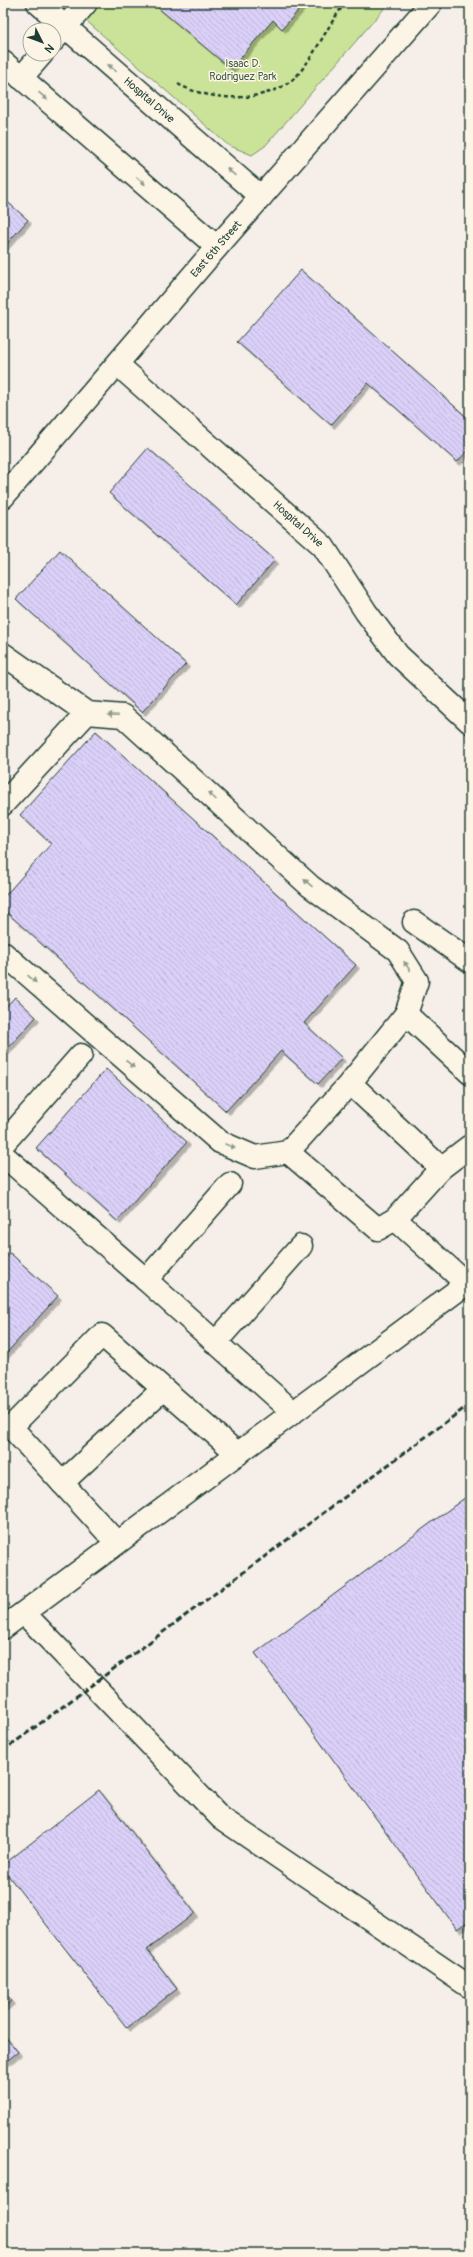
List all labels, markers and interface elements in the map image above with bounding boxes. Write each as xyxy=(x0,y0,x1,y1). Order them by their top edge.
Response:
north arrow xyxy=(22,22,62,62)
text: N xyxy=(41,41,56,56)
park label: Isaac D. Rodriguez Park xyxy=(209,57,277,83)
one-way arrow xyxy=(107,63,118,72)
street label: Hospital Drive xyxy=(121,74,177,126)
one-way arrow xyxy=(38,92,48,101)
one-way arrow xyxy=(226,167,237,176)
one-way arrow xyxy=(136,177,147,186)
street label: East 6th Street xyxy=(188,218,244,280)
street label: Hospital Drive xyxy=(270,498,326,550)
one-way arrow xyxy=(106,712,119,718)
one-way arrow xyxy=(207,792,216,801)
one-way arrow xyxy=(303,879,313,888)
one-way arrow xyxy=(403,960,411,971)
one-way arrow xyxy=(27,974,38,983)
one-way arrow xyxy=(126,1059,135,1068)
one-way arrow xyxy=(225,1144,237,1150)

